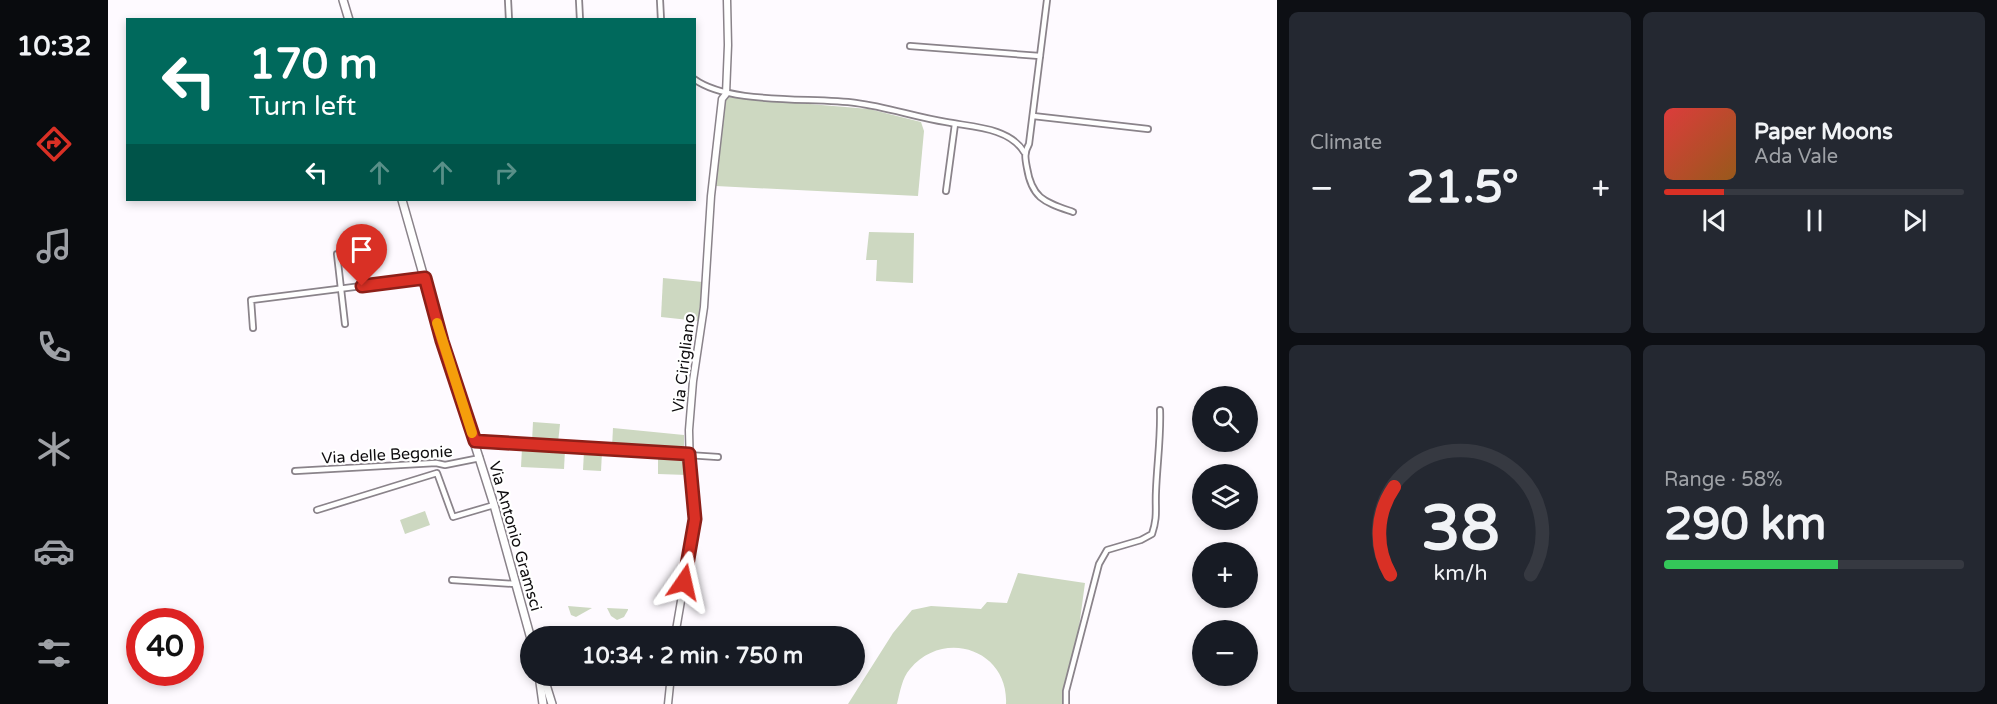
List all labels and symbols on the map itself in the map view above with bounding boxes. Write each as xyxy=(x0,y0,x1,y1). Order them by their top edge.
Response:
pin xyxy=(336,224,387,286)
street label: Via Cirigliano xyxy=(668,312,700,414)
street label: Via delle Begonie xyxy=(321,442,453,468)
street label: Via Antonio Gramsci xyxy=(484,459,546,613)
position arrow xyxy=(652,550,716,614)
speed limit sign: 40 xyxy=(126,608,204,686)

